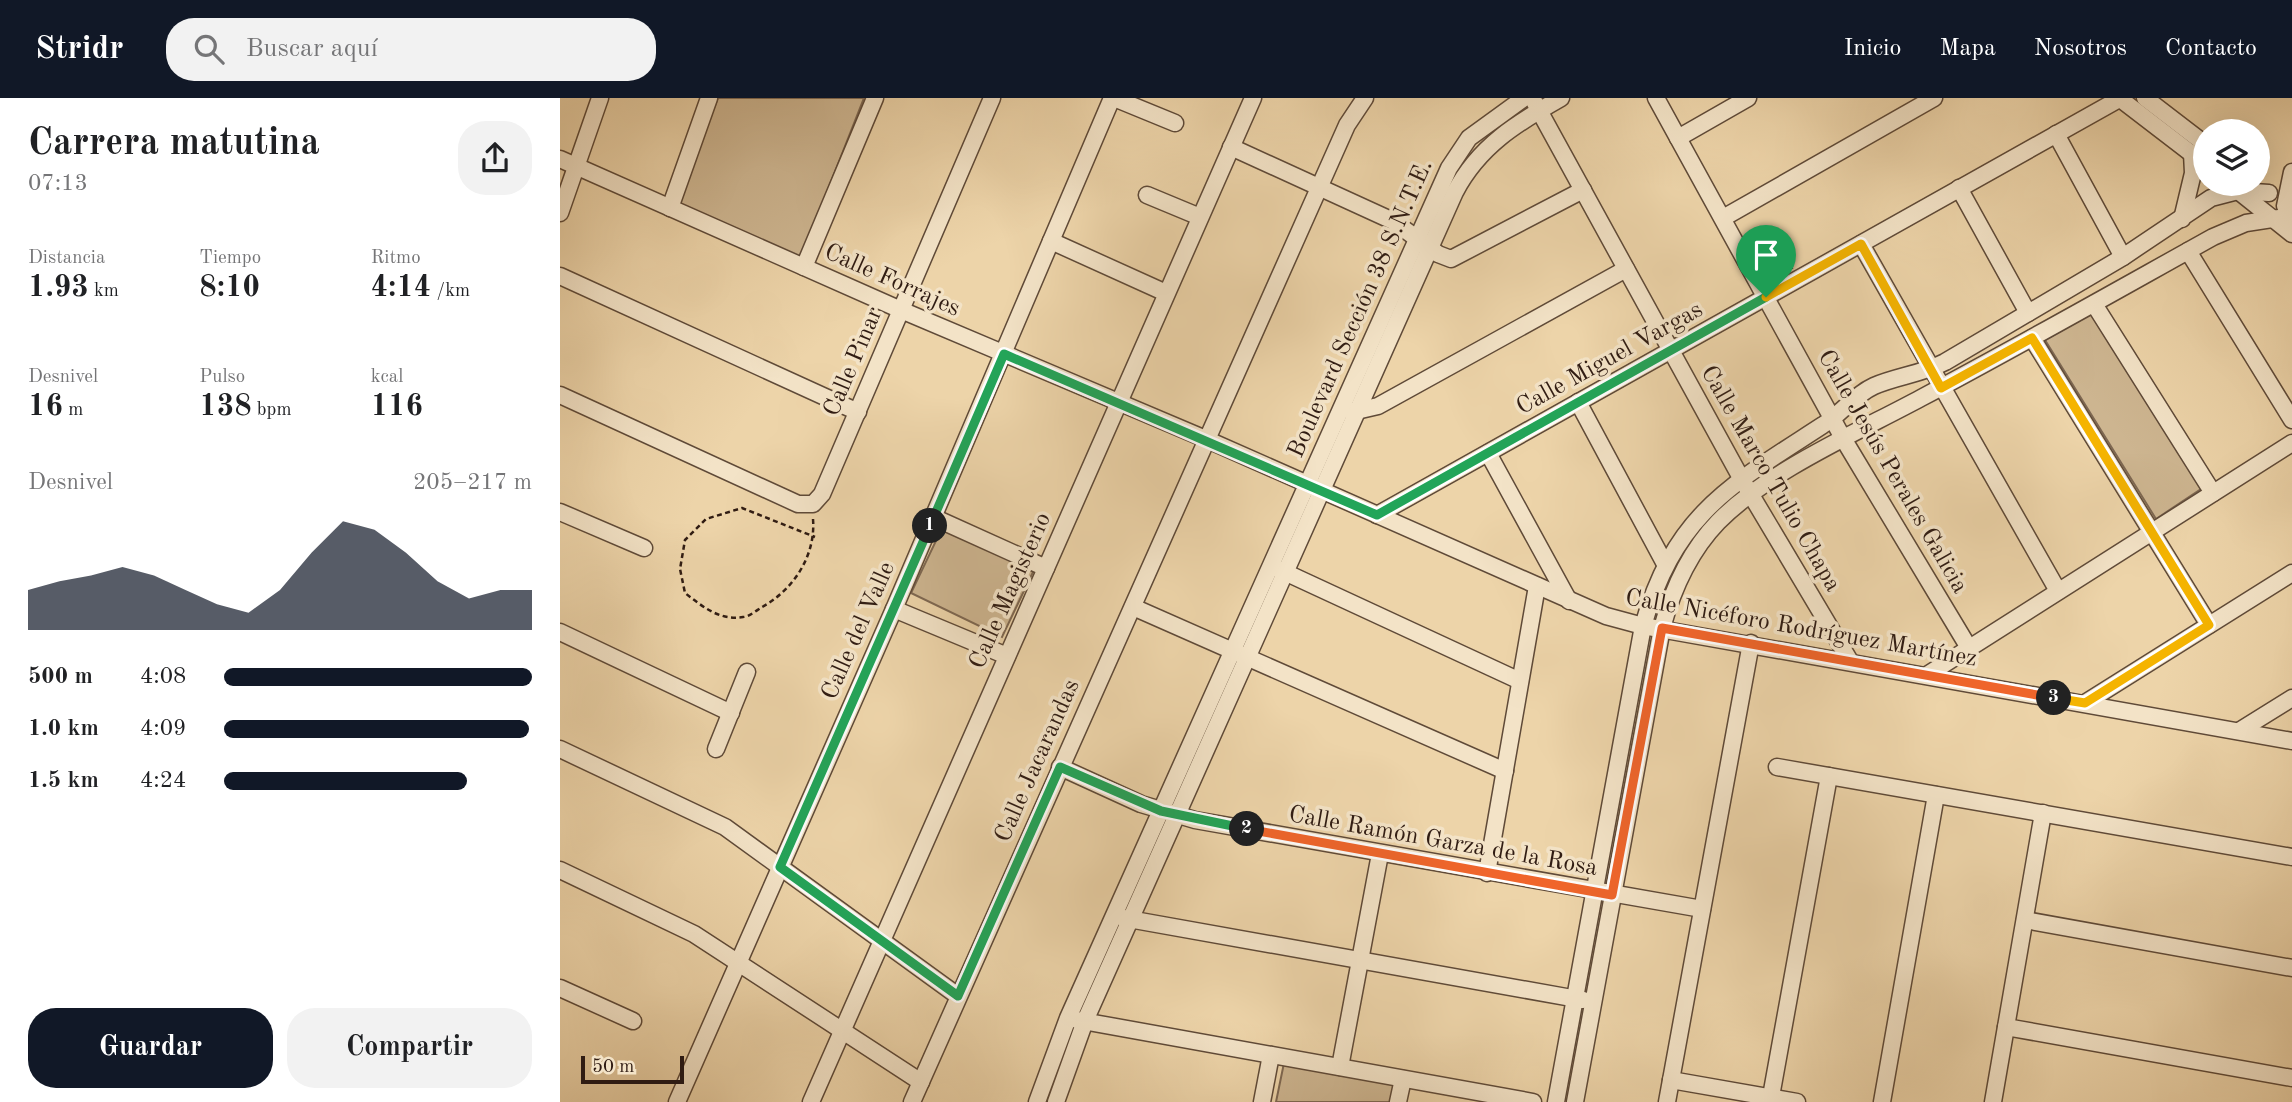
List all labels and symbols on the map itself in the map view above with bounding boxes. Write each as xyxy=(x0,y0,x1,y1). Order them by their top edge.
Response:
street label: Boulevard Sección 38 S.N.T.E. xyxy=(1284,156,1438,462)
pin xyxy=(1736,225,1796,297)
street label: Calle Forrajes xyxy=(821,240,963,322)
street label: Calle Miguel Vargas xyxy=(1513,298,1707,420)
street label: Calle Pinar xyxy=(820,304,888,420)
street label: Calle Jesús Perales Galicia xyxy=(1813,346,1972,598)
street label: Calle Marco Tulio Chapa xyxy=(1696,362,1845,596)
pin: 1 xyxy=(912,508,948,544)
street label: Calle Magisterio xyxy=(966,509,1056,673)
street label: Calle del Valle xyxy=(818,559,900,703)
street label: Calle Nicéforo Rodríguez Martínez xyxy=(1623,586,1979,672)
street label: Calle Jacarandas xyxy=(991,676,1085,846)
pin: 3 xyxy=(2036,680,2072,716)
street label: Calle Ramón Garza de la Rosa xyxy=(1287,803,1599,881)
pin: 2 xyxy=(1230,812,1264,846)
scale bar xyxy=(581,1053,684,1085)

